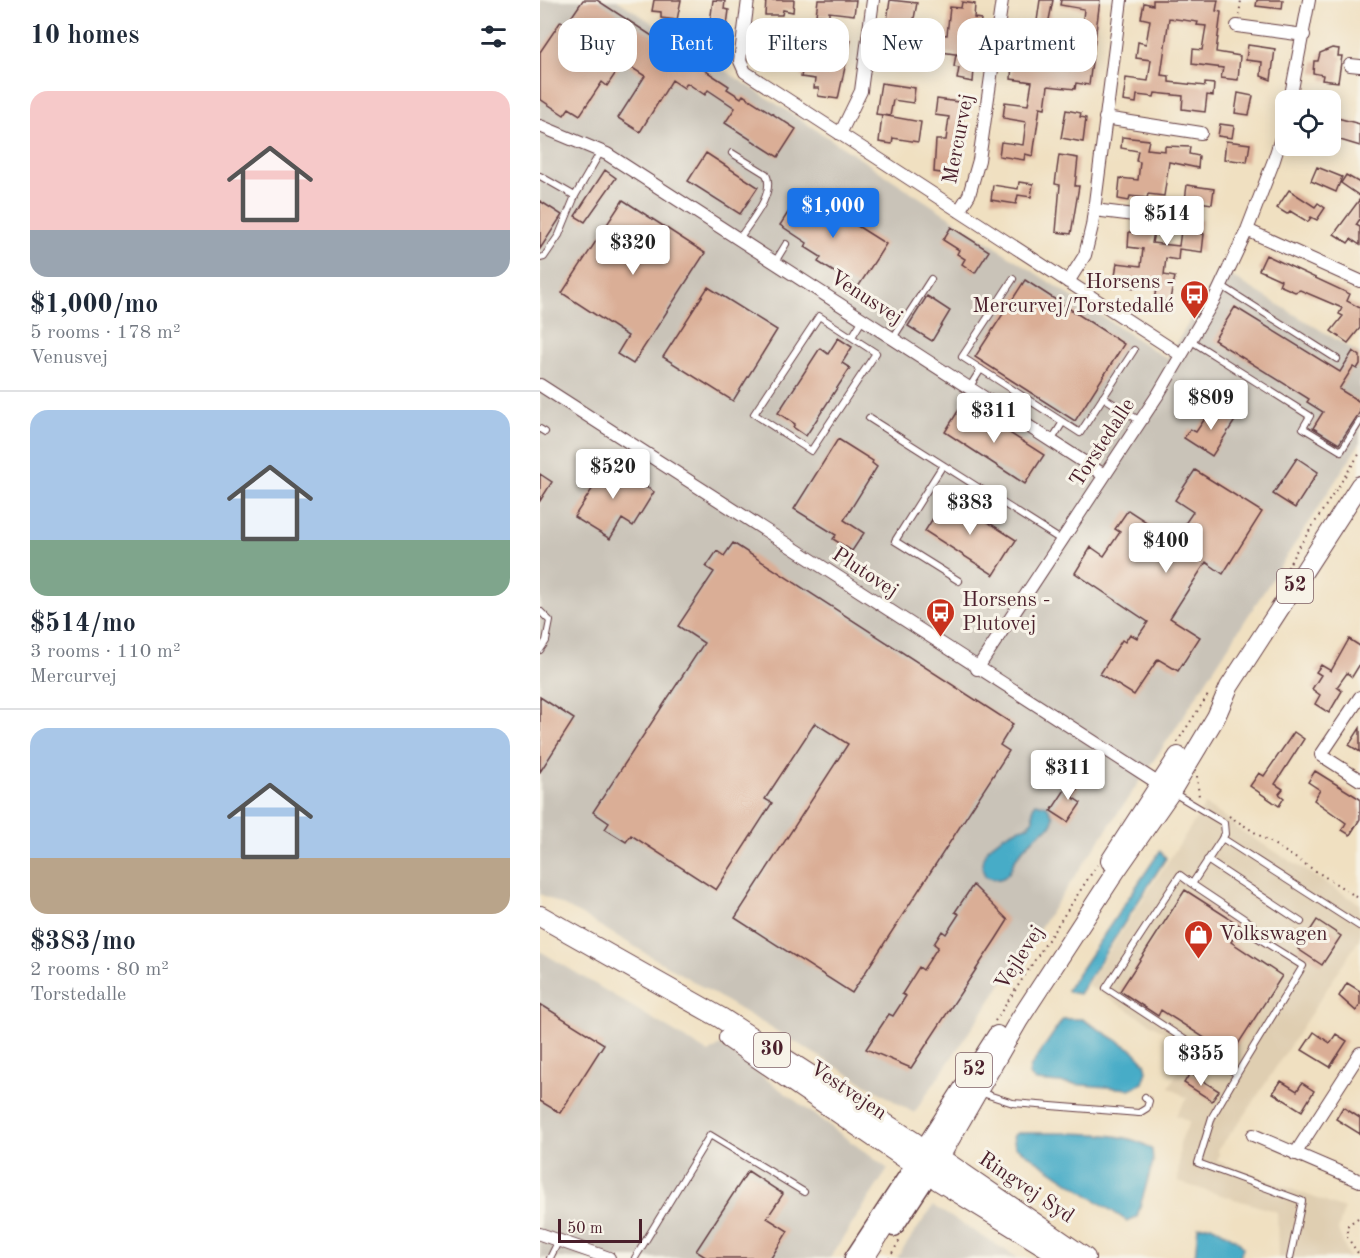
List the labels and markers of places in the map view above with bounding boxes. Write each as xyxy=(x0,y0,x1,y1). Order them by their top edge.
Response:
pin: $1,000 xyxy=(784,188,882,239)
pin: $514 xyxy=(1131,196,1203,247)
pin: $320 xyxy=(597,225,669,276)
place label: Horsens - Mercurvej/Torstedallé xyxy=(972,272,1174,317)
bus stop icon: Horsens - Mercurvej/Torstedallé xyxy=(1179,278,1211,320)
pin: $809 xyxy=(1175,380,1247,431)
pin: $311 xyxy=(958,393,1030,444)
pin: $520 xyxy=(577,449,649,500)
pin: $383 xyxy=(934,485,1006,536)
pin: $400 xyxy=(1130,523,1202,574)
place label: Horsens - Plutovej xyxy=(962,590,1050,635)
bus stop icon: Horsens - Plutovej xyxy=(925,596,957,638)
pin: $311 xyxy=(1032,750,1104,801)
shop icon: Volkswagen xyxy=(1182,918,1214,960)
place label: Volkswagen xyxy=(1219,924,1328,945)
pin: $355 xyxy=(1165,1036,1237,1087)

